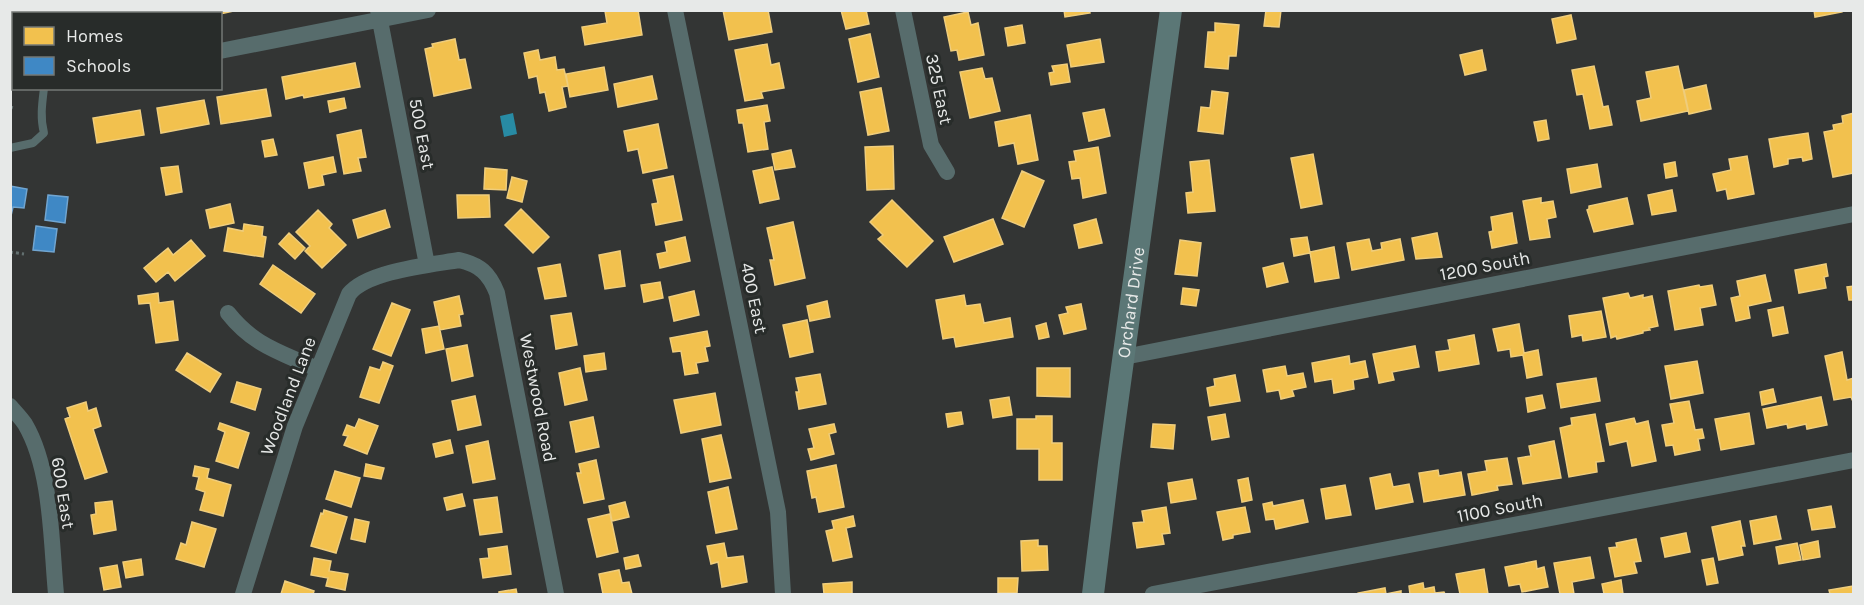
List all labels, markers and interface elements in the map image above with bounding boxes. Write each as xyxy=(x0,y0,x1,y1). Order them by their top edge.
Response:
legend xyxy=(12,12,222,90)
text: Homes xyxy=(66,25,123,47)
street label: 325 East xyxy=(921,52,957,127)
text: Schools xyxy=(66,55,131,77)
street label: 500 East xyxy=(404,97,440,172)
street label: Orchard Drive xyxy=(1112,246,1149,359)
street label: 1200 South xyxy=(1438,246,1532,286)
street label: 400 East xyxy=(736,261,772,336)
street label: Westwood Road xyxy=(515,332,561,464)
street label: Woodland Lane xyxy=(255,334,321,458)
street label: 600 East xyxy=(46,456,80,531)
street label: 1100 South xyxy=(1455,489,1545,527)

